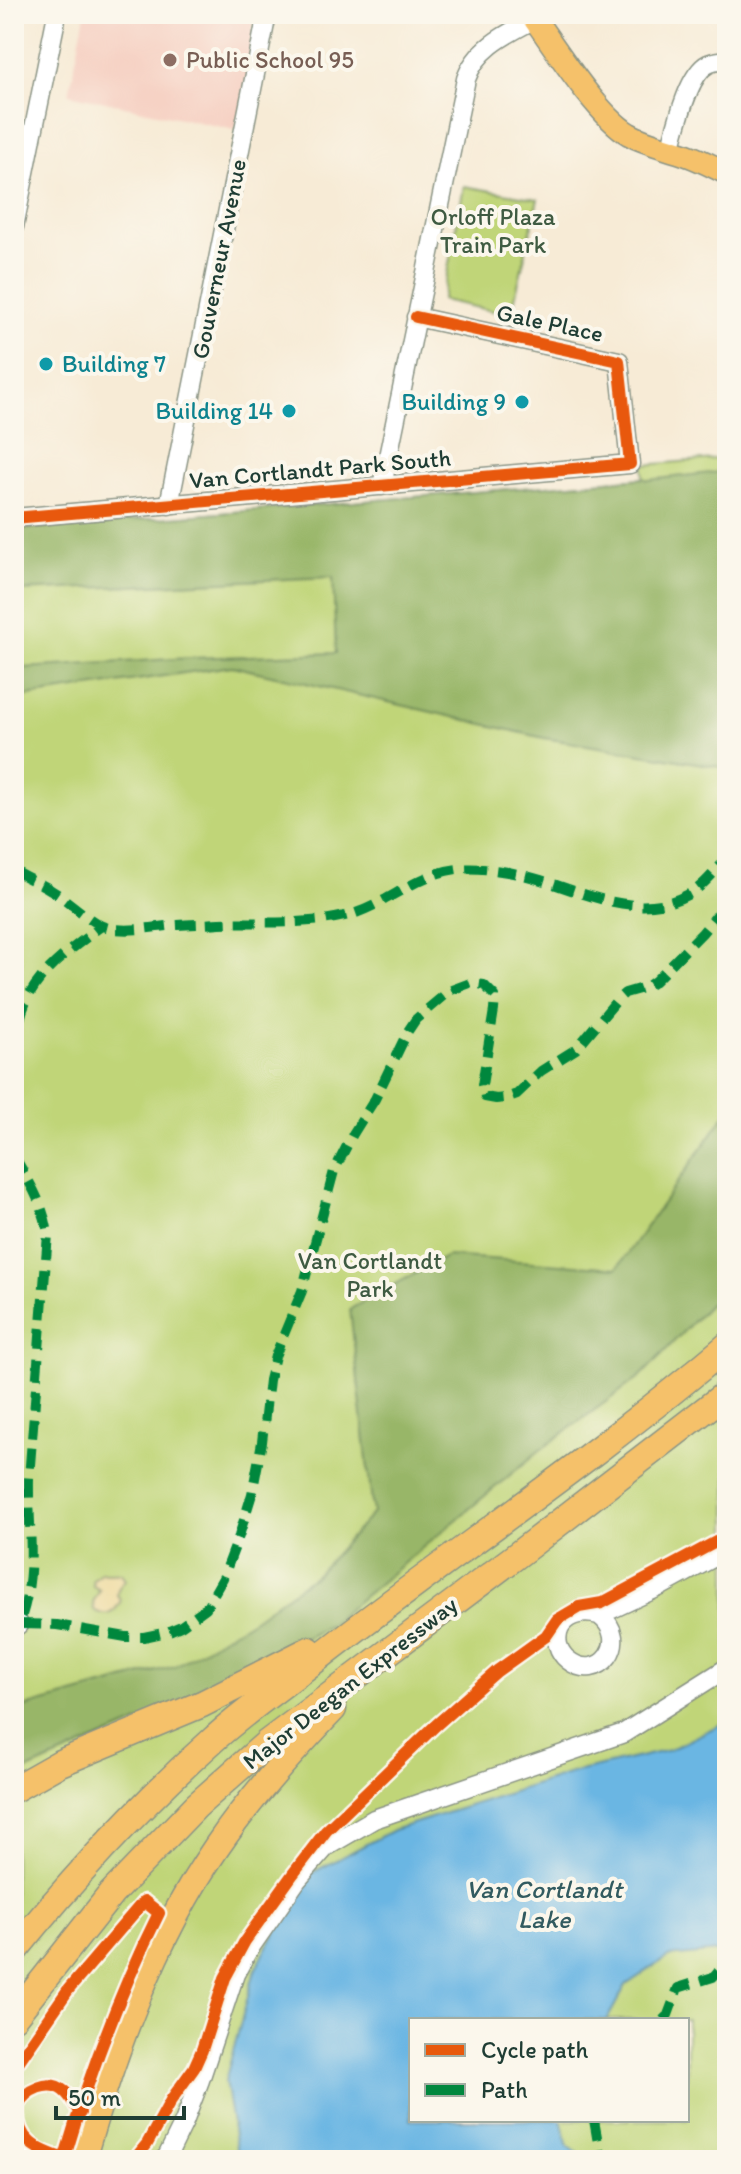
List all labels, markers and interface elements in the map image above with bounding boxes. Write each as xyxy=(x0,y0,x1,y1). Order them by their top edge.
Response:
place label: Public School 95 xyxy=(186,45,354,74)
marker: Public School 95 xyxy=(161,51,179,69)
street label: Gouverneur Avenue xyxy=(185,156,252,361)
park label: Orloff Plaza Train Park xyxy=(431,202,556,259)
street label: Gale Place xyxy=(494,297,606,348)
place label: Building 7 xyxy=(62,349,166,378)
marker: Building 7 xyxy=(37,355,55,373)
place label: Building 9 xyxy=(401,387,506,416)
marker: Building 9 xyxy=(513,393,531,411)
place label: Building 14 xyxy=(155,396,273,425)
marker: Building 14 xyxy=(280,402,298,420)
street label: Van Cortlandt Park South xyxy=(188,443,452,494)
park label: Van Cortlandt Park xyxy=(298,1246,442,1303)
street label: Major Deegan Expressway xyxy=(237,1590,463,1775)
water label: Van Cortlandt Lake xyxy=(466,1873,624,1935)
legend xyxy=(409,2018,689,2122)
text: Cycle path xyxy=(481,2035,588,2064)
scale bar xyxy=(56,2070,184,2120)
text: Path xyxy=(481,2075,528,2104)
text: 50 m xyxy=(68,2083,121,2112)

